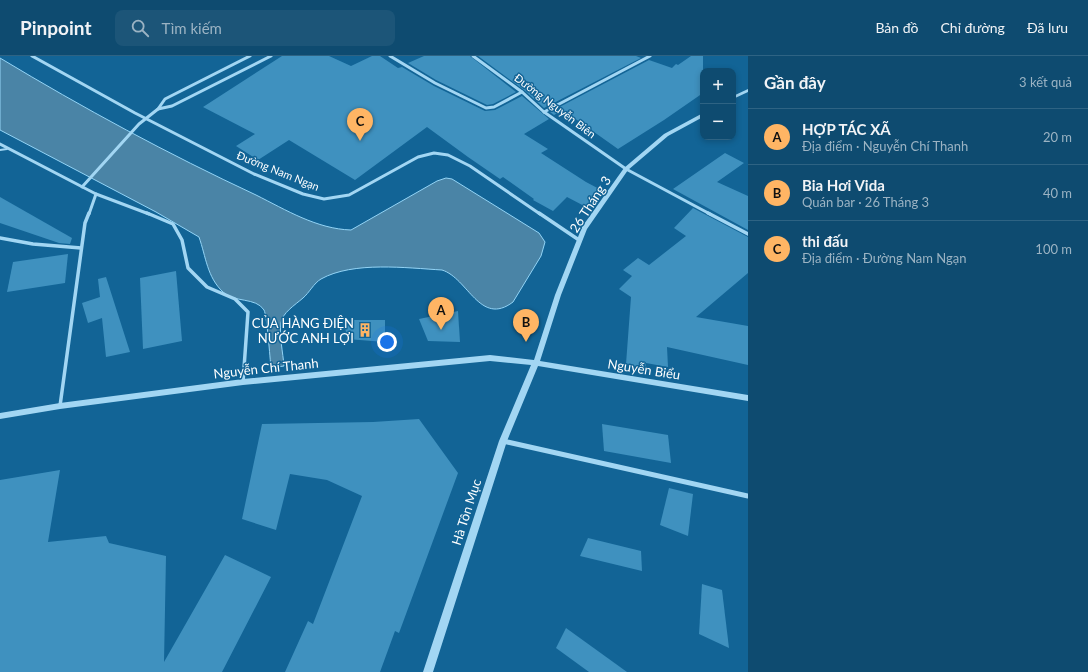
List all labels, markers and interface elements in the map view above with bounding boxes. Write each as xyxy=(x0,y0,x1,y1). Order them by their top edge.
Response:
search box xyxy=(115,10,395,46)
text: Pinpoint xyxy=(20,16,91,39)
icon: search xyxy=(129,17,151,39)
text: Tìm kiếm xyxy=(161,19,222,37)
text: Bản đồ xyxy=(875,19,918,36)
text: Chỉ đường xyxy=(940,19,1005,36)
text: Đã lưu xyxy=(1027,19,1068,36)
map controls xyxy=(700,68,736,140)
button: + xyxy=(700,68,736,104)
street label: Đường Nguyễn Biên xyxy=(512,71,599,140)
text: Gần đây xyxy=(764,72,826,93)
text: 3 kết quả xyxy=(1019,74,1072,90)
button: − xyxy=(700,104,736,140)
pin: C xyxy=(347,108,373,141)
text: HỢP TÁC XÃ xyxy=(802,120,891,138)
text: A xyxy=(772,129,782,145)
text: 20 m xyxy=(1043,129,1072,145)
text: Địa điểm · Nguyễn Chí Thanh xyxy=(802,138,968,154)
street label: Đường Nam Ngạn xyxy=(235,148,321,193)
street label: 26 Tháng 3 xyxy=(566,173,614,235)
text: Bia Hơi Vida xyxy=(802,176,885,194)
text: B xyxy=(773,185,781,201)
text: 40 m xyxy=(1043,185,1072,201)
text: Quán bar · 26 Tháng 3 xyxy=(802,194,929,210)
text: thi đấu xyxy=(802,232,848,250)
text: C xyxy=(773,241,781,257)
text: 100 m xyxy=(1035,241,1072,257)
text: Địa điểm · Đường Nam Ngạn xyxy=(802,250,967,266)
pin: A xyxy=(428,297,454,330)
pin: B xyxy=(513,309,539,342)
place label: CỦA HÀNG ĐIỆN NƯỚC ANH LỢI xyxy=(252,315,354,346)
building icon: CỦA HÀNG ĐIỆN NƯỚC ANH LỢI xyxy=(357,322,373,338)
your location xyxy=(377,332,397,352)
street label: Nguyễn Chí Thanh xyxy=(213,355,319,381)
street label: Nguyễn Biểu xyxy=(607,355,681,383)
street label: Hà Tôn Mục xyxy=(448,477,484,547)

